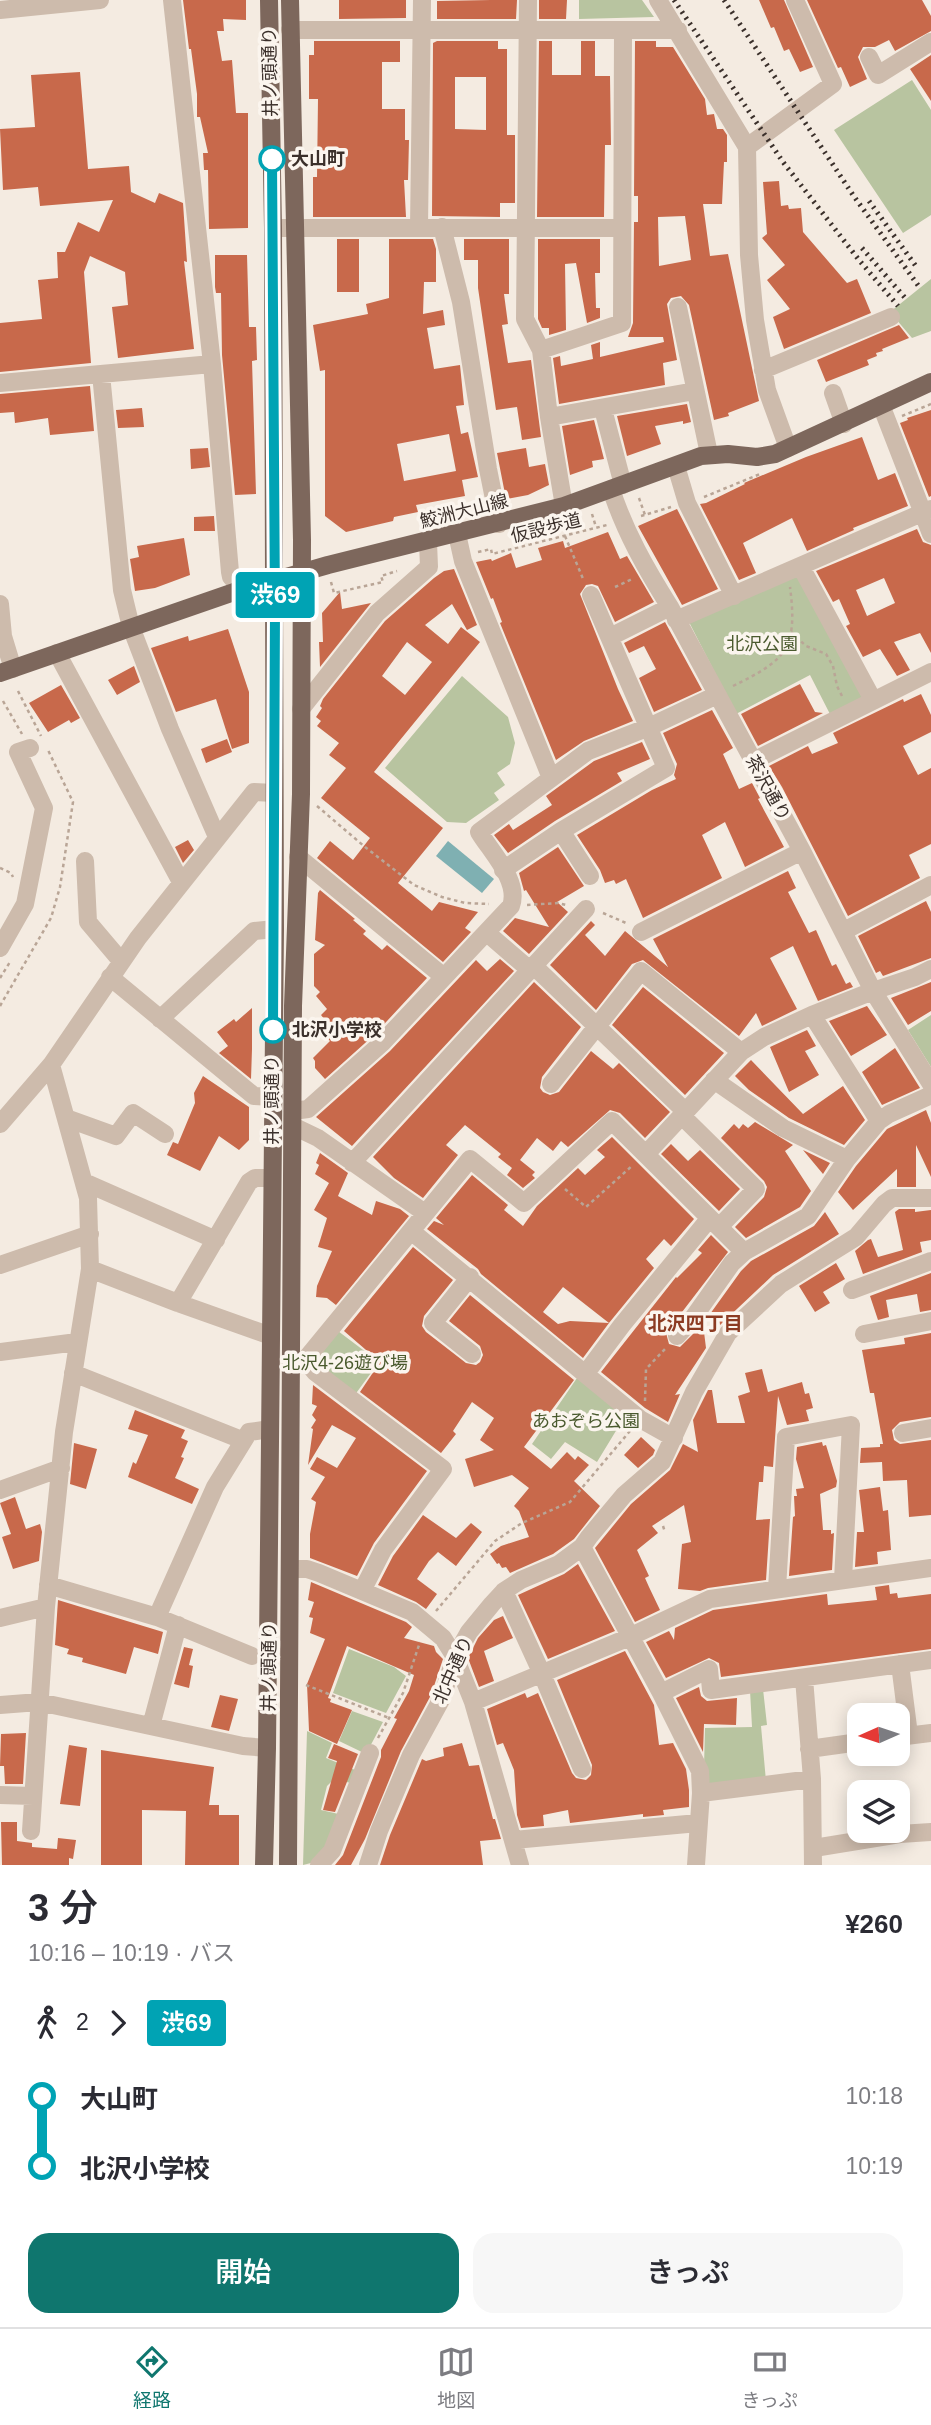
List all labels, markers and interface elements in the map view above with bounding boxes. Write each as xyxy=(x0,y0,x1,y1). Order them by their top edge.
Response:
street label: 井ノ頭通り xyxy=(259,27,281,117)
marker: 大山町 xyxy=(259,146,285,172)
place label: 大山町 xyxy=(291,149,345,169)
street label: 鮫洲大山線 xyxy=(418,490,510,532)
street label: 仮設歩道 xyxy=(509,510,583,546)
line badge: 渋69 xyxy=(235,572,315,618)
text: 渋69 xyxy=(250,581,300,608)
park label: 北沢公園 xyxy=(726,634,798,654)
street label: 茶沢通り xyxy=(742,752,794,824)
marker: 北沢小学校 xyxy=(260,1017,286,1043)
place label: 北沢小学校 xyxy=(292,1020,382,1040)
street label: 井ノ頭通り xyxy=(262,1055,282,1145)
district label: 北沢四丁目 xyxy=(647,1313,743,1334)
park label: 北沢4-26遊び場 xyxy=(282,1353,408,1373)
park label: あおぞら公園 xyxy=(532,1411,640,1431)
street label: 井ノ頭通り xyxy=(258,1622,280,1712)
street label: 北中通り xyxy=(429,1633,477,1707)
north arrow xyxy=(847,1703,910,1766)
map controls xyxy=(847,1703,910,1843)
button: layers xyxy=(847,1780,910,1843)
text: 3 分 xyxy=(28,1887,98,1929)
text: ¥260 xyxy=(845,1909,903,1939)
text: 10:16 – 10:19 · バス xyxy=(28,1940,235,1966)
icon: walk xyxy=(28,2004,66,2042)
icon: forward xyxy=(99,2004,137,2042)
text: 2 xyxy=(76,2009,89,2035)
text: 渋69 xyxy=(161,2009,212,2036)
text: 10:18 xyxy=(845,2083,903,2109)
text: 大山町 xyxy=(80,2084,158,2114)
text: 10:19 xyxy=(845,2153,903,2179)
text: 北沢小学校 xyxy=(80,2154,210,2184)
button: 開始 xyxy=(28,2233,459,2313)
button: きっぷ xyxy=(473,2233,903,2313)
tab: 経路 xyxy=(133,2343,171,2412)
tab: 地図 xyxy=(437,2343,475,2412)
tab: きっぷ xyxy=(742,2343,798,2412)

